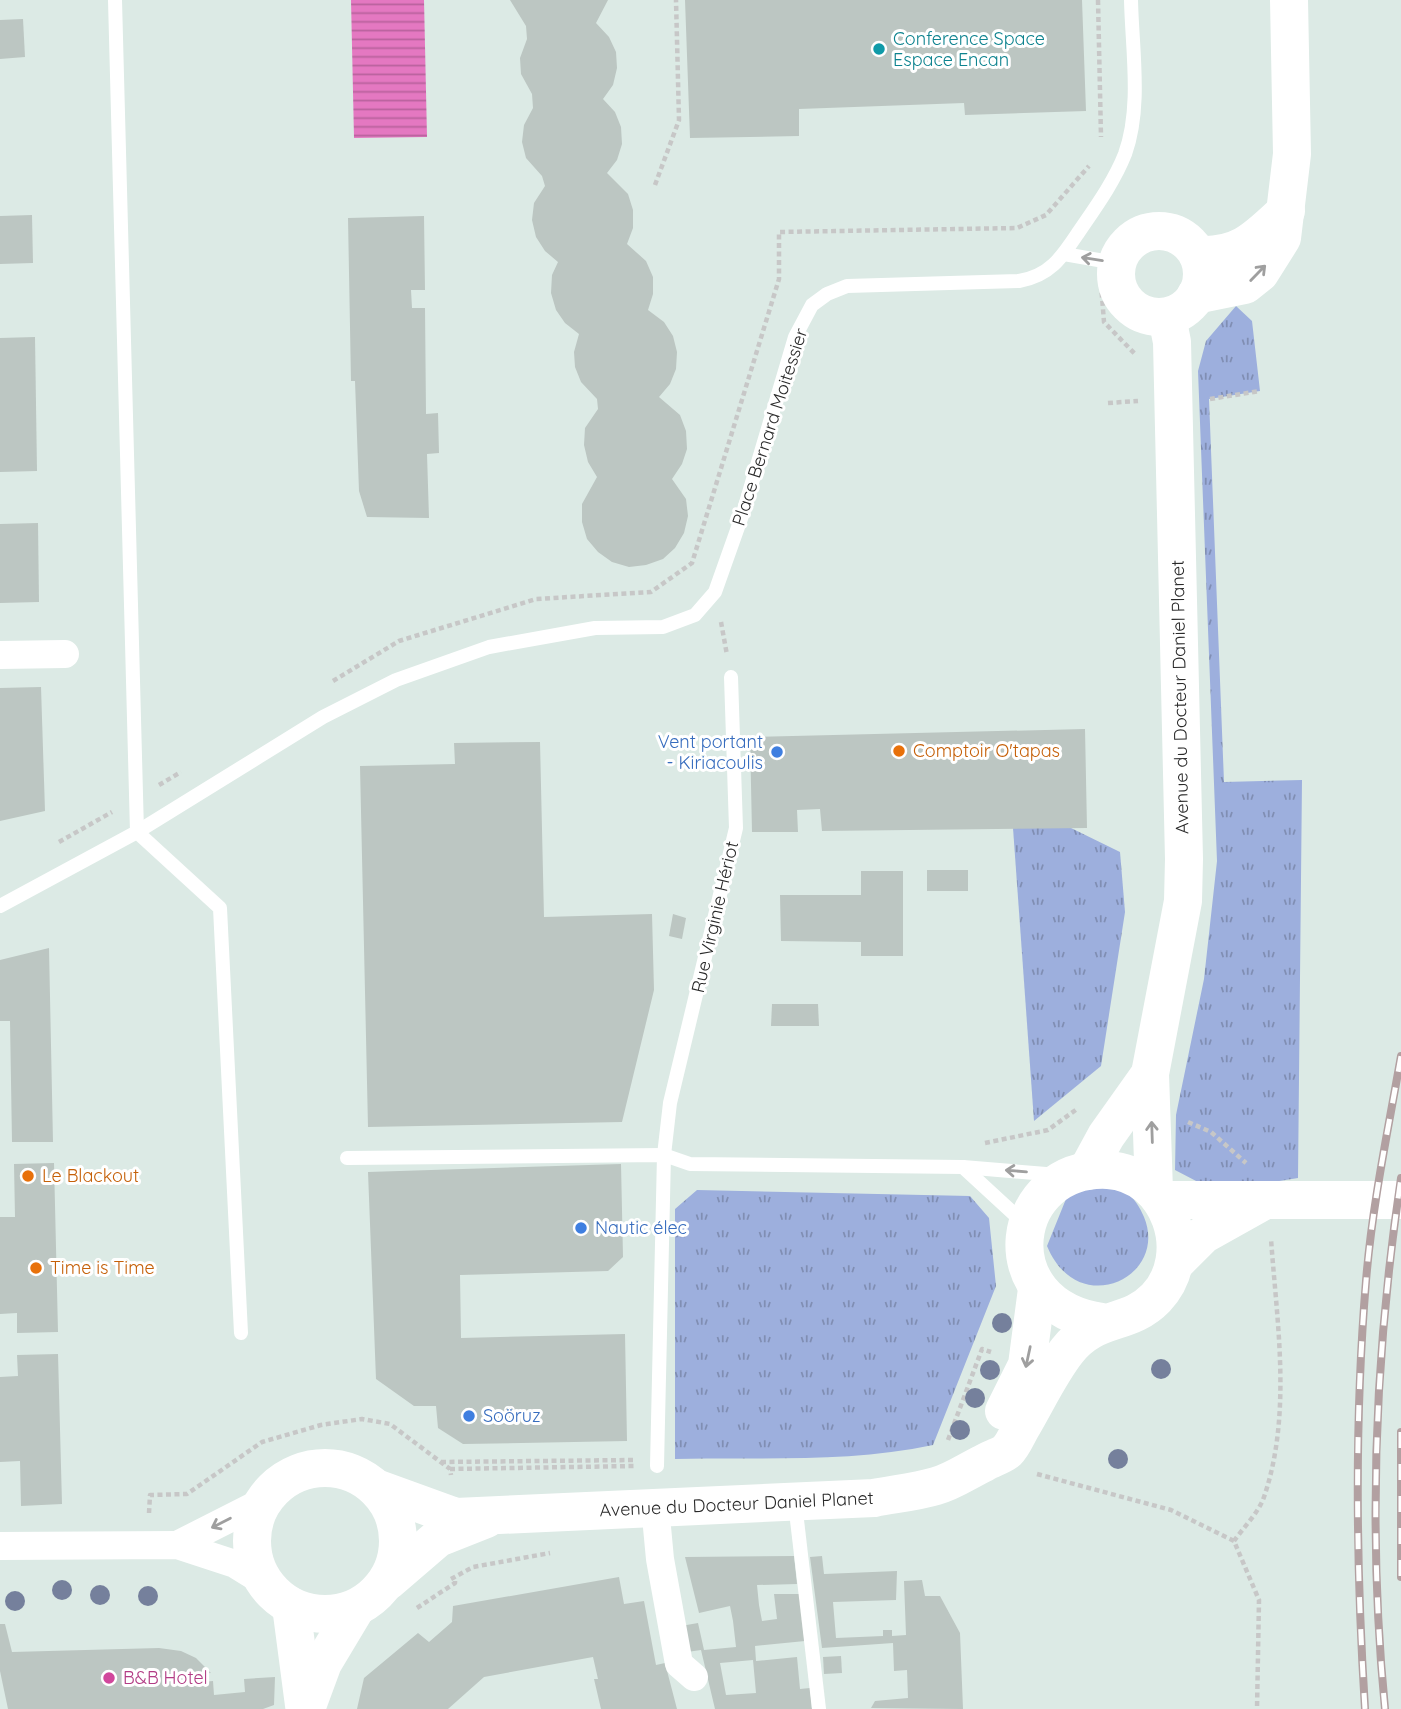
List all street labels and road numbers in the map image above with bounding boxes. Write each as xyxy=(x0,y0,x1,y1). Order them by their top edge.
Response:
street label: Place Bernard Moitessier xyxy=(727,325,812,528)
street label: Avenue du Docteur Daniel Planet xyxy=(1166,560,1193,834)
street label: Rue Virginie Hériot xyxy=(686,839,743,995)
street label: Avenue du Docteur Daniel Planet xyxy=(599,1486,874,1521)

